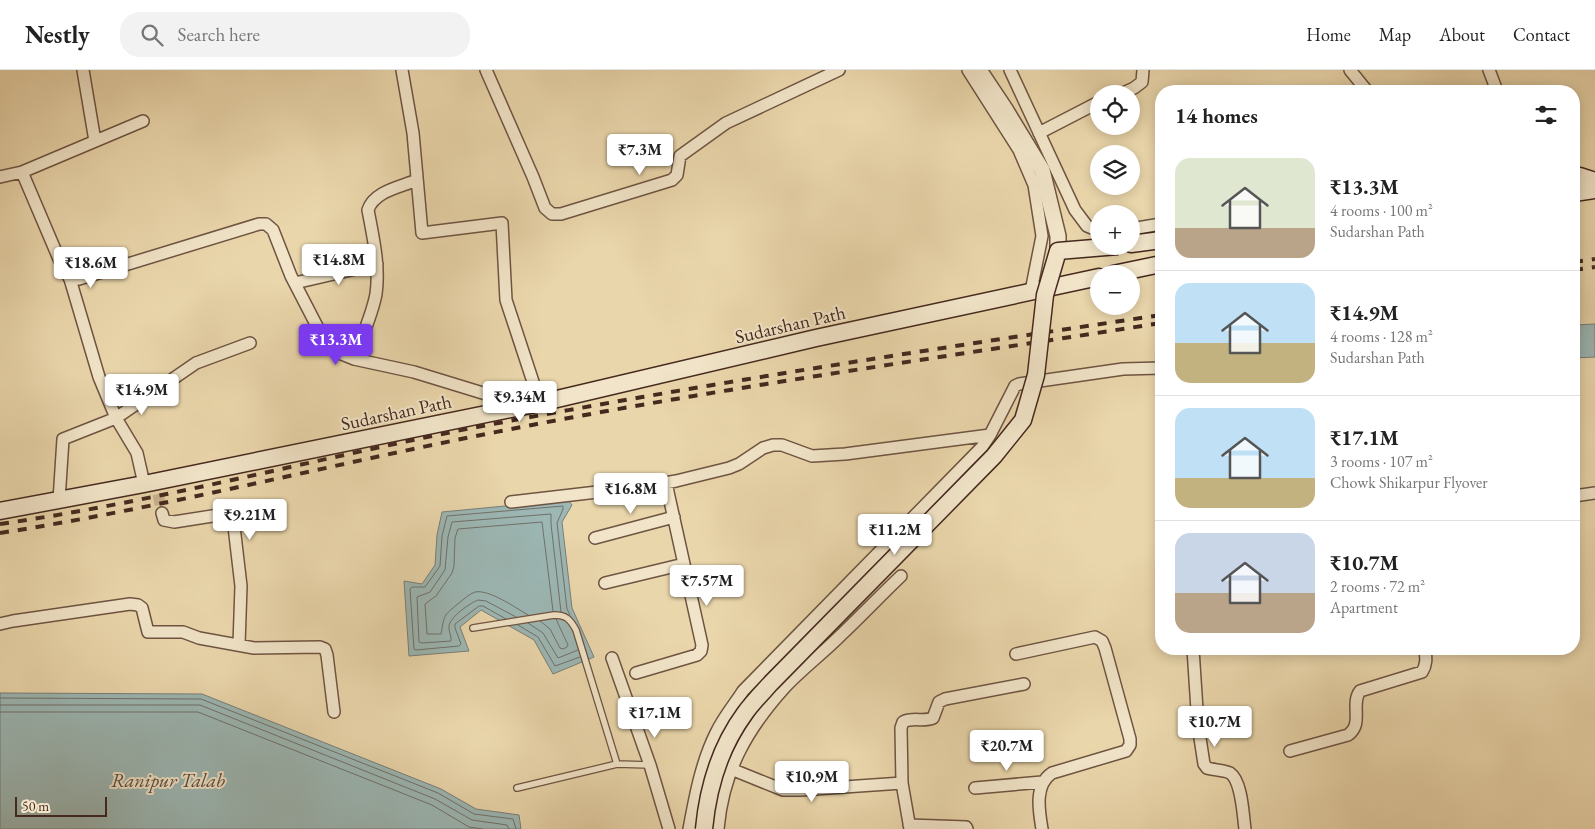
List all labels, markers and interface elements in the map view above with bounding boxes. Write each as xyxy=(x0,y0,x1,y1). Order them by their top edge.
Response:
search box xyxy=(120,12,470,57)
text: Nestly xyxy=(25,19,90,50)
icon: search xyxy=(138,21,166,49)
text: Search here xyxy=(178,22,260,47)
text: Home xyxy=(1306,23,1351,46)
text: Map xyxy=(1379,23,1411,46)
text: About xyxy=(1439,23,1485,46)
text: Contact xyxy=(1513,23,1570,46)
map controls xyxy=(1090,85,1140,315)
button: locate xyxy=(1090,85,1140,135)
icon: filters xyxy=(1532,101,1560,129)
text: 14 homes xyxy=(1175,102,1258,129)
pin: ₹7.3M xyxy=(605,134,675,176)
text: ₹7.3M xyxy=(618,139,662,160)
button: layers xyxy=(1090,145,1140,195)
text: ₹13.3M xyxy=(1330,173,1399,200)
icon: home xyxy=(1215,178,1275,238)
text: 4 rooms · 100 m² xyxy=(1330,200,1433,221)
button: + xyxy=(1090,205,1140,255)
text: Sudarshan Path xyxy=(1330,221,1425,242)
pin: ₹14.8M xyxy=(298,244,380,286)
pin: ₹18.6M xyxy=(50,246,132,289)
text: ₹14.8M xyxy=(313,249,365,270)
text: ₹18.6M xyxy=(65,252,117,273)
button: − xyxy=(1090,265,1140,315)
text: ₹14.9M xyxy=(1330,299,1399,326)
street label: Sudarshan Path xyxy=(732,300,848,349)
icon: home xyxy=(1215,303,1275,363)
pin: ₹13.3M xyxy=(295,324,377,366)
text: 4 rooms · 128 m² xyxy=(1330,326,1433,347)
text: ₹13.3M xyxy=(310,329,362,350)
text: Sudarshan Path xyxy=(1330,347,1425,368)
pin: ₹14.9M xyxy=(101,374,183,416)
text: ₹14.9M xyxy=(116,379,168,400)
pin: ₹9.34M xyxy=(479,380,561,423)
text: ₹9.34M xyxy=(494,386,546,407)
street label: Sudarshan Path xyxy=(338,389,454,436)
text: ₹17.1M xyxy=(1330,424,1399,451)
icon: home xyxy=(1215,428,1275,488)
text: 3 rooms · 107 m² xyxy=(1330,451,1433,472)
pin: ₹16.8M xyxy=(590,472,672,515)
text: Chowk Shikarpur Flyover xyxy=(1330,472,1488,493)
text: ₹16.8M xyxy=(605,478,657,499)
pin: ₹9.21M xyxy=(209,498,291,541)
text: ₹9.21M xyxy=(224,504,276,525)
pin: ₹11.2M xyxy=(854,514,936,556)
text: ₹11.2M xyxy=(869,519,921,540)
text: ₹10.7M xyxy=(1330,549,1399,576)
icon: home xyxy=(1215,553,1275,613)
pin: ₹7.57M xyxy=(666,564,748,607)
text: ₹7.57M xyxy=(681,570,733,591)
text: 2 rooms · 72 m² xyxy=(1330,576,1425,597)
text: Apartment xyxy=(1330,597,1398,618)
pin: ₹17.1M xyxy=(614,696,696,739)
text: ₹17.1M xyxy=(629,702,681,723)
pin: ₹10.7M xyxy=(1174,706,1256,748)
text: ₹10.7M xyxy=(1189,711,1241,732)
pin: ₹20.7M xyxy=(966,730,1048,772)
text: ₹20.7M xyxy=(981,735,1033,756)
pin: ₹10.9M xyxy=(771,760,853,803)
text: ₹10.9M xyxy=(786,766,838,787)
water label: Ranipur Talab xyxy=(111,767,225,793)
scale bar xyxy=(15,794,108,817)
text: 50 m xyxy=(22,797,49,815)

